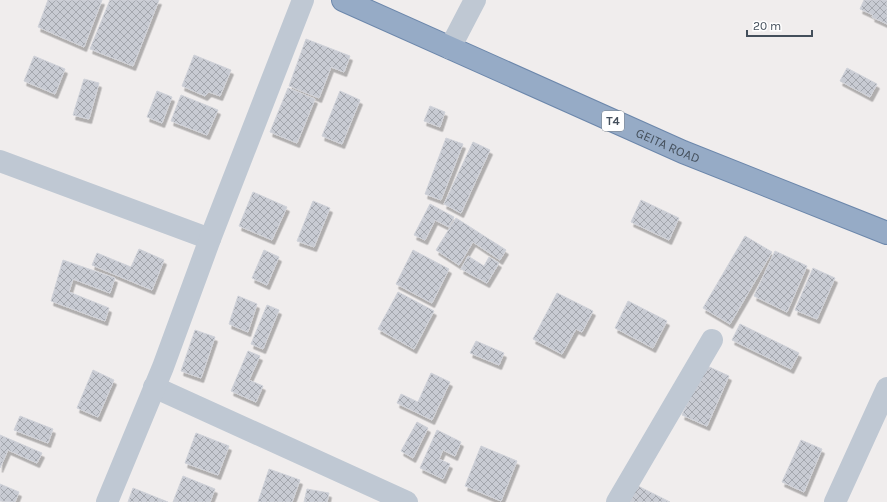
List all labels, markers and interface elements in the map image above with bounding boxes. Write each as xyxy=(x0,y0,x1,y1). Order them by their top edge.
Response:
scale bar xyxy=(747,12,812,38)
text: 20 m xyxy=(753,19,781,33)
road number: T4 xyxy=(602,111,624,131)
street label: GEITA ROAD xyxy=(634,125,702,166)

